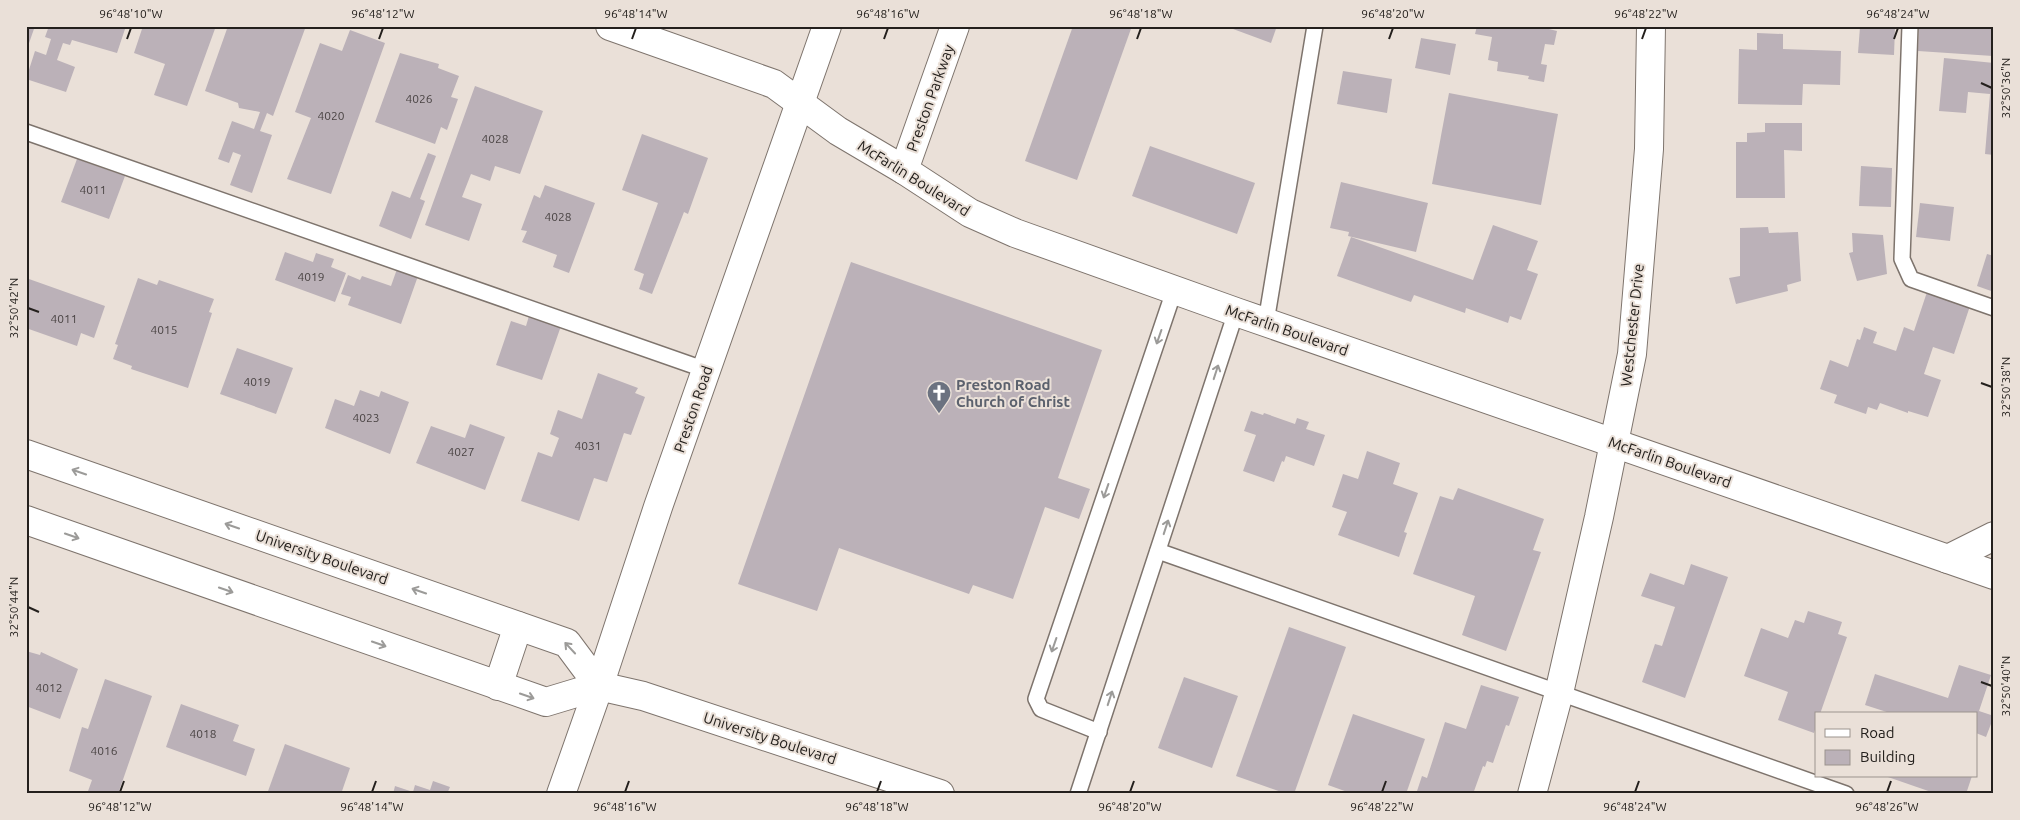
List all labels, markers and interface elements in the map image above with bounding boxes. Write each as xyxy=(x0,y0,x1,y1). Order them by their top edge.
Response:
text: 96°48'10"W xyxy=(99,7,163,20)
text: 96°48'12"W xyxy=(351,7,415,20)
text: 96°48'14"W xyxy=(604,7,668,20)
text: 96°48'16"W xyxy=(856,7,920,20)
text: 96°48'18"W xyxy=(1109,7,1173,20)
text: 96°48'20"W xyxy=(1361,7,1425,20)
text: 96°48'22"W xyxy=(1614,7,1678,20)
text: 96°48'24"W xyxy=(1866,7,1930,20)
street label: Preston Parkway xyxy=(903,42,957,154)
text: 32°50'36"N xyxy=(1999,58,2012,118)
house number: 4026 xyxy=(405,92,433,105)
house number: 4020 xyxy=(317,109,345,122)
house number: 4028 xyxy=(481,132,509,145)
street label: McFarlin Boulevard xyxy=(855,137,973,219)
house number: 4011 xyxy=(79,183,107,196)
house number: 4028 xyxy=(544,210,572,223)
street label: Westchester Drive xyxy=(1617,263,1647,387)
house number: 4019 xyxy=(297,270,325,283)
text: 32°50'42"N xyxy=(7,278,20,338)
street label: McFarlin Boulevard xyxy=(1223,301,1351,359)
house number: 4011 xyxy=(50,312,78,325)
house number: 4015 xyxy=(150,323,178,336)
one-way arrow xyxy=(1153,329,1163,345)
text: 32°50'38"N xyxy=(1999,357,2012,417)
street label: Preston Road xyxy=(670,363,716,455)
one-way arrow xyxy=(1212,365,1222,381)
house number: 4019 xyxy=(243,375,271,388)
place label: Preston Road Church of Christ xyxy=(956,376,1070,410)
church icon: Preston Road Church of Christ xyxy=(926,380,952,414)
house number: 4023 xyxy=(352,411,380,424)
street label: McFarlin Boulevard xyxy=(1606,433,1734,491)
house number: 4031 xyxy=(574,439,602,452)
house number: 4027 xyxy=(447,445,475,458)
one-way arrow xyxy=(72,467,87,476)
one-way arrow xyxy=(1101,483,1111,499)
one-way arrow xyxy=(1161,519,1171,535)
one-way arrow xyxy=(225,521,240,530)
street label: University Boulevard xyxy=(254,526,390,588)
one-way arrow xyxy=(64,532,80,541)
text: 32°50'44"N xyxy=(7,577,20,637)
one-way arrow xyxy=(217,586,233,595)
one-way arrow xyxy=(411,586,427,595)
one-way arrow xyxy=(1049,636,1058,652)
one-way arrow xyxy=(371,640,386,649)
one-way arrow xyxy=(564,642,576,655)
text: 32°50'40"N xyxy=(1999,656,2012,716)
house number: 4012 xyxy=(35,681,63,694)
one-way arrow xyxy=(1106,690,1115,706)
one-way arrow xyxy=(519,692,535,701)
street label: University Boulevard xyxy=(701,708,839,768)
legend xyxy=(1815,712,1978,778)
text: Road xyxy=(1860,724,1895,741)
house number: 4018 xyxy=(189,727,217,740)
house number: 4016 xyxy=(90,744,118,757)
text: Building xyxy=(1860,748,1915,765)
text: 96°48'12"W xyxy=(88,800,152,813)
text: 96°48'14"W xyxy=(340,800,404,813)
text: 96°48'16"W xyxy=(593,800,657,813)
text: 96°48'18"W xyxy=(845,800,909,813)
text: 96°48'20"W xyxy=(1098,800,1162,813)
text: 96°48'22"W xyxy=(1350,800,1414,813)
text: 96°48'24"W xyxy=(1603,800,1667,813)
text: 96°48'26"W xyxy=(1855,800,1919,813)

